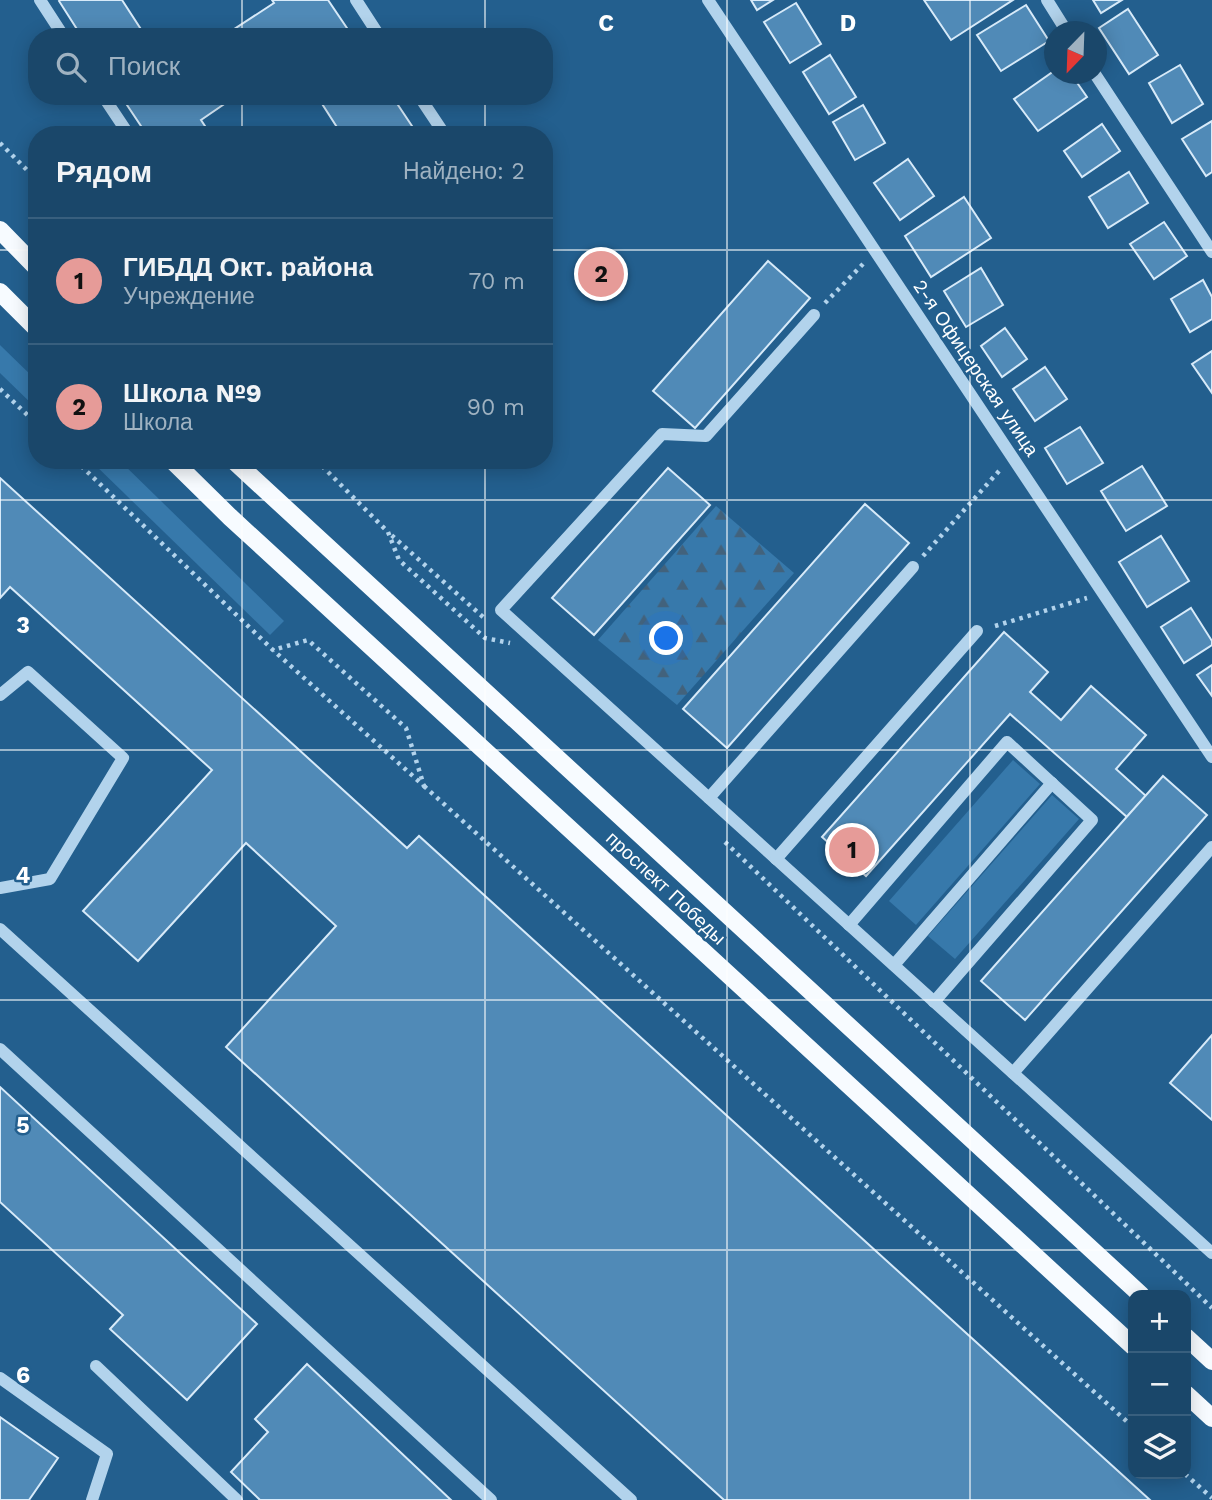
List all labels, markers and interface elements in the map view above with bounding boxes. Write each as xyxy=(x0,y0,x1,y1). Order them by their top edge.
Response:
text: C xyxy=(598,10,614,37)
text: D xyxy=(840,10,856,37)
north arrow xyxy=(1044,21,1107,84)
search box xyxy=(28,28,553,105)
icon: search xyxy=(52,48,90,86)
text: Поиск xyxy=(108,51,180,81)
text: Рядом xyxy=(56,154,152,189)
text: Найдено: 2 xyxy=(403,158,525,185)
pin: 2 xyxy=(578,248,624,300)
text: ГИБДД Окт. района xyxy=(123,252,373,282)
text: 1 xyxy=(74,268,84,295)
text: 70 m xyxy=(468,268,525,295)
street label: 2-я Офицерская улица xyxy=(908,275,1044,461)
text: Учреждение xyxy=(123,283,255,310)
text: Школа №9 xyxy=(123,378,262,408)
text: 2 xyxy=(72,394,86,421)
text: 90 m xyxy=(467,394,525,421)
text: Школа xyxy=(123,409,193,436)
text: 3 xyxy=(16,612,30,639)
your location xyxy=(649,621,683,655)
pin: 1 xyxy=(829,824,875,876)
street label: проспект Победы xyxy=(601,827,731,949)
text: 4 xyxy=(16,862,31,889)
text: 5 xyxy=(16,1112,30,1139)
map controls xyxy=(1128,1290,1191,1479)
button: + xyxy=(1128,1290,1191,1353)
button: − xyxy=(1128,1353,1191,1416)
text: 6 xyxy=(16,1362,30,1389)
button: layers xyxy=(1128,1416,1191,1479)

